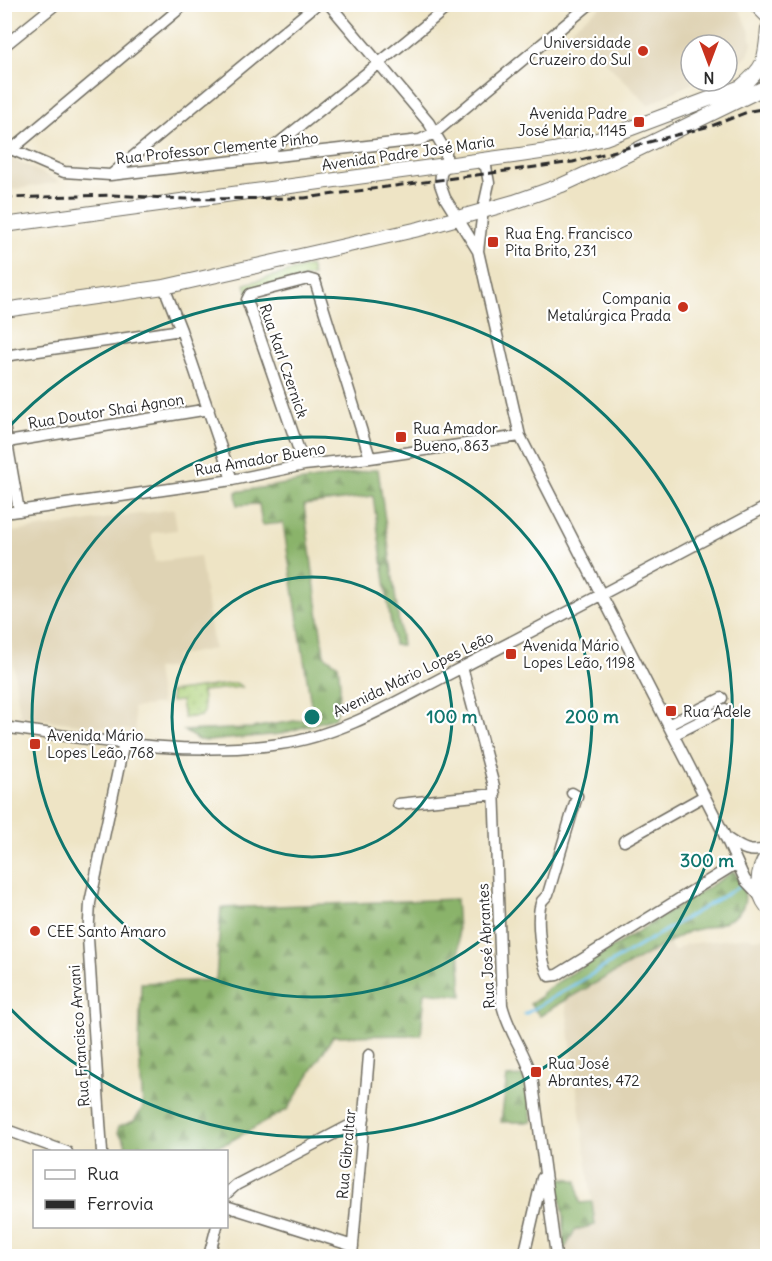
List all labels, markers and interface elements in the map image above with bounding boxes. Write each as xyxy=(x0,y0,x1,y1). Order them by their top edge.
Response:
place label: Universidade Cruzeiro do Sul xyxy=(529,33,631,69)
north arrow xyxy=(679,33,739,93)
marker: Universidade Cruzeiro do Sul xyxy=(636,44,650,58)
text: N xyxy=(703,68,715,88)
place label: Avenida Padre José Maria, 1145 xyxy=(518,104,627,140)
marker: Avenida Padre José Maria, 1145 xyxy=(632,115,646,129)
street label: Rua Professor Clemente Pinho xyxy=(115,128,319,168)
street label: Avenida Padre José Maria xyxy=(320,131,496,175)
place label: Rua Eng. Francisco Pita Brito, 231 xyxy=(505,224,633,260)
marker: Rua Eng. Francisco Pita Brito, 231 xyxy=(486,235,500,249)
place label: Compania Metalúrgica Prada xyxy=(547,289,671,325)
marker: Compania Metalúrgica Prada xyxy=(676,300,690,314)
street label: Rua Karl Czernick xyxy=(256,301,313,421)
street label: Rua Doutor Shai Agnon xyxy=(27,389,186,433)
place label: Rua Amador Bueno, 863 xyxy=(413,419,498,455)
marker: Rua Amador Bueno, 863 xyxy=(394,430,408,444)
street label: Rua Amador Bueno xyxy=(193,438,327,480)
street label: Avenida Mário Lopes Leão xyxy=(330,627,496,721)
place label: Avenida Mário Lopes Leão, 1198 xyxy=(523,636,635,672)
marker: Avenida Mário Lopes Leão, 1198 xyxy=(504,647,518,661)
place label: Rua Adele xyxy=(683,702,751,721)
marker: Rua Adele xyxy=(664,704,678,718)
text: 100 m xyxy=(427,705,478,728)
text: 200 m xyxy=(565,705,619,728)
centre of rings xyxy=(302,707,322,727)
place label: Avenida Mário Lopes Leão, 768 xyxy=(47,726,154,762)
marker: Avenida Mário Lopes Leão, 768 xyxy=(28,737,42,751)
text: 300 m xyxy=(680,849,734,872)
street label: Rua José Abrantes xyxy=(473,883,499,1009)
place label: CEE Santo Amaro xyxy=(47,922,166,941)
marker: CEE Santo Amaro xyxy=(28,924,42,938)
street label: Rua Francisco Arvani xyxy=(65,964,93,1108)
place label: Rua José Abrantes, 472 xyxy=(548,1054,640,1090)
marker: Rua José Abrantes, 472 xyxy=(529,1065,543,1079)
street label: Rua Gibraltar xyxy=(333,1108,359,1200)
legend xyxy=(33,1150,228,1228)
text: Rua xyxy=(87,1162,119,1185)
text: Ferrovia xyxy=(87,1192,154,1215)

